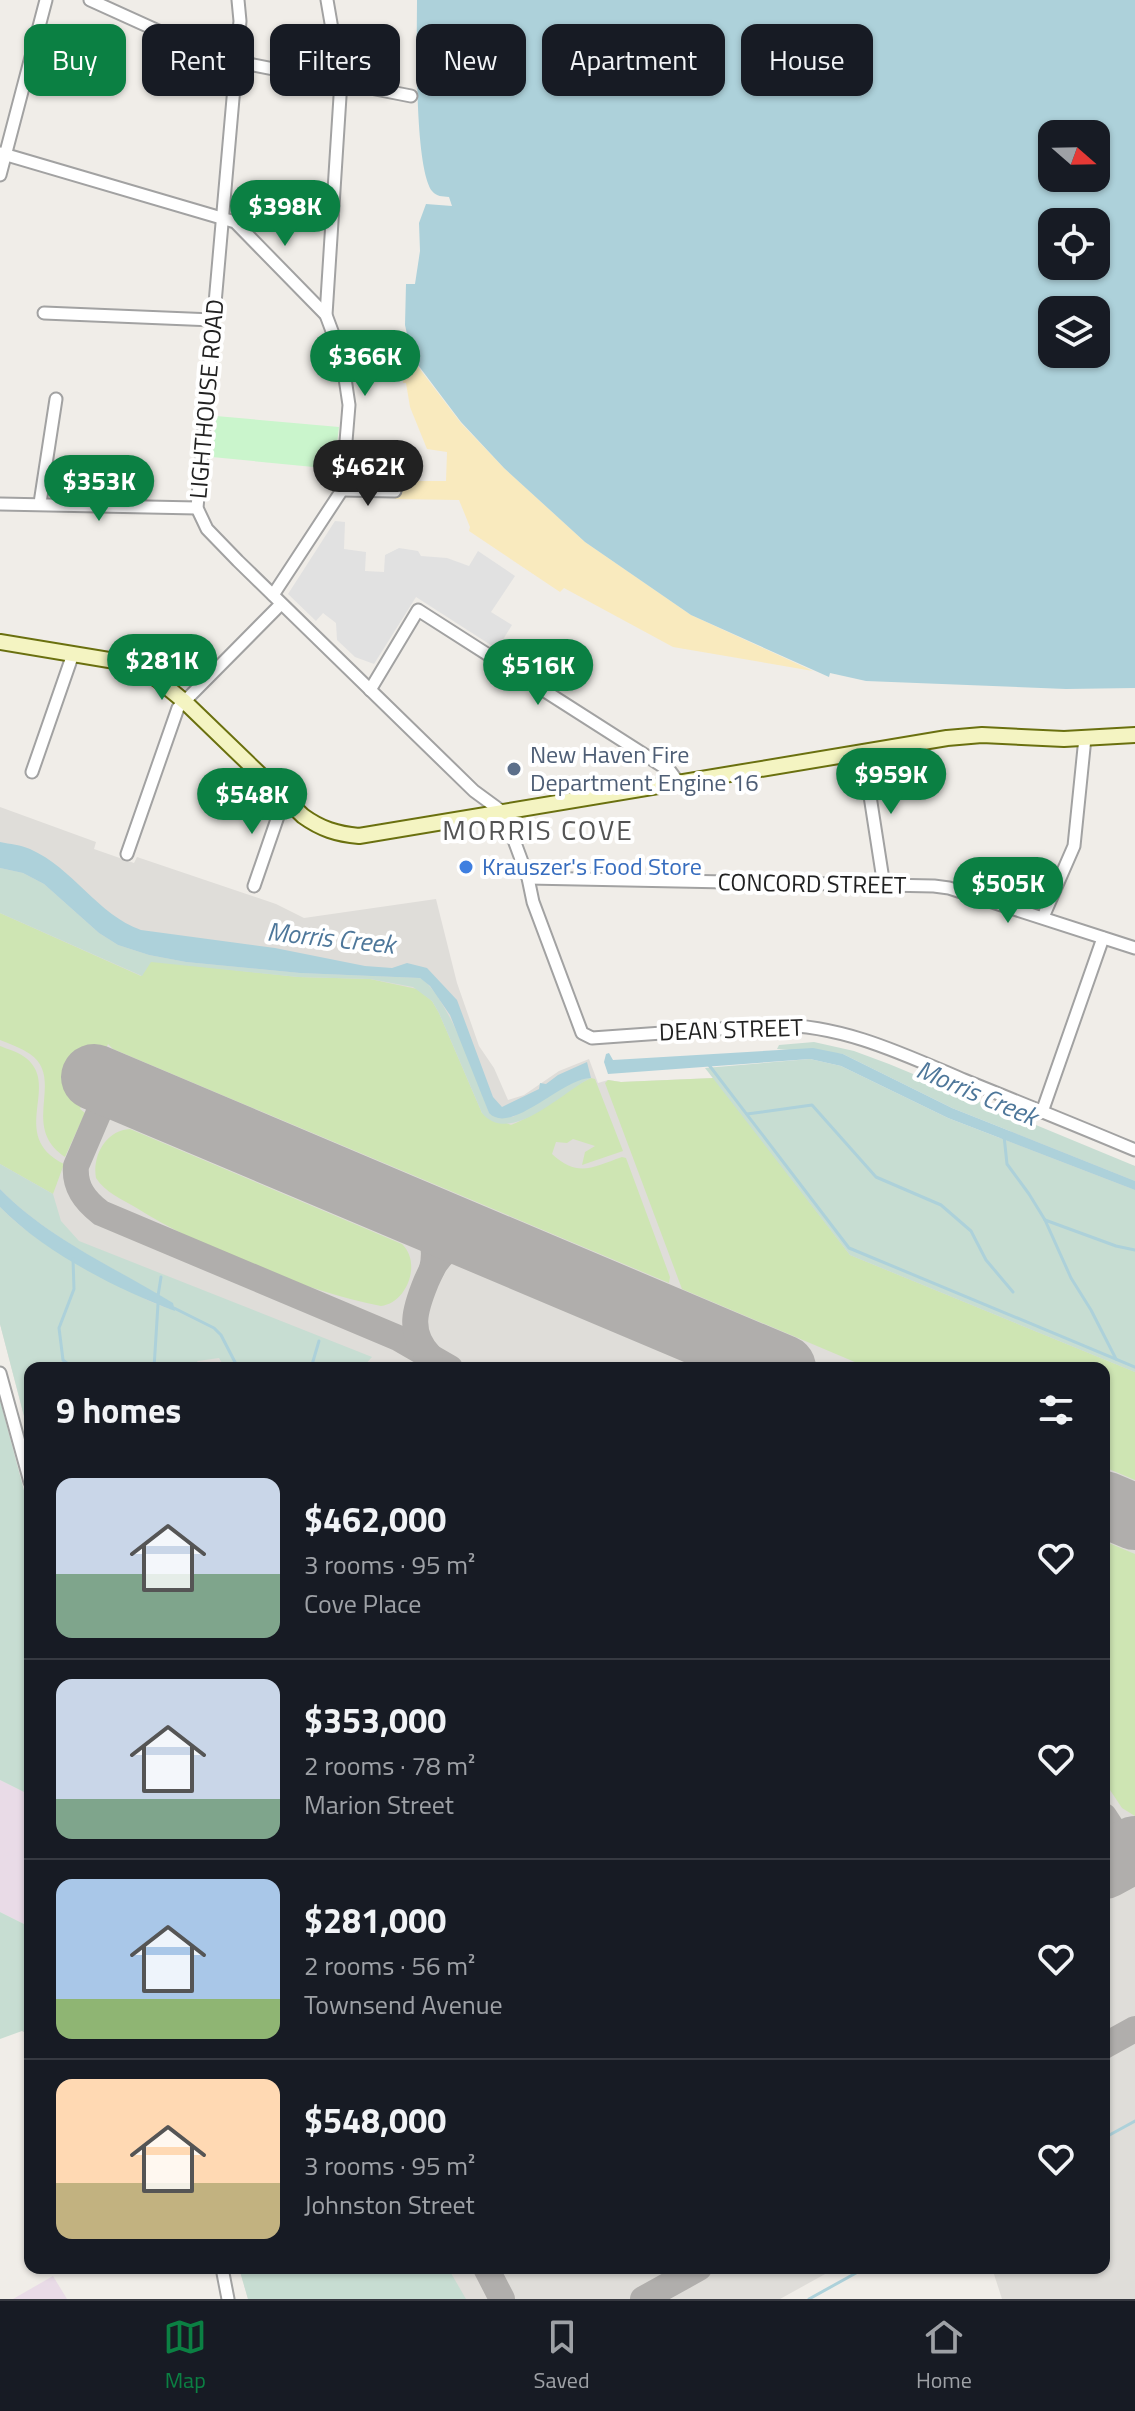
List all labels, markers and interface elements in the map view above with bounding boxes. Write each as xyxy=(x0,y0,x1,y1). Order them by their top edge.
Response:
chip: Buy xyxy=(24,24,126,96)
chip: Rent xyxy=(142,24,254,96)
chip: Filters xyxy=(270,24,400,96)
chip: New xyxy=(416,24,526,96)
chip: Apartment xyxy=(542,24,725,96)
chip: House xyxy=(741,24,873,96)
north arrow xyxy=(1038,120,1110,192)
map controls xyxy=(1038,120,1110,368)
pin: $398K xyxy=(229,180,341,248)
text: $398K xyxy=(248,186,322,225)
button: locate xyxy=(1038,208,1110,280)
button: layers xyxy=(1038,296,1110,368)
street label: LIGHTHOUSE ROAD xyxy=(179,298,233,500)
pin: $366K xyxy=(309,330,421,398)
text: $366K xyxy=(328,336,402,375)
pin: $462K xyxy=(312,440,424,508)
text: $462K xyxy=(331,446,405,485)
pin: $353K xyxy=(43,455,155,523)
text: $353K xyxy=(62,461,136,500)
pin: $281K xyxy=(106,634,218,702)
pin: $516K xyxy=(482,639,594,707)
text: $281K xyxy=(125,640,199,679)
text: $516K xyxy=(501,645,575,684)
place label: New Haven Fire Department Engine 16 xyxy=(530,736,759,800)
pin: $959K xyxy=(835,748,947,816)
text: $959K xyxy=(854,754,928,793)
marker: New Haven Fire Department Engine 16 xyxy=(505,760,523,778)
pin: $548K xyxy=(196,768,308,836)
text: $548K xyxy=(215,774,289,813)
district label: MORRIS COVE xyxy=(442,808,634,851)
place label: Krauszer's Food Store xyxy=(482,848,702,884)
pin: $505K xyxy=(952,857,1064,925)
marker: Krauszer's Food Store xyxy=(457,858,475,876)
street label: CONCORD STREET xyxy=(717,863,907,903)
text: $505K xyxy=(971,863,1045,902)
water label: Morris Creek xyxy=(265,911,400,964)
street label: DEAN STREET xyxy=(658,1008,804,1050)
water label: Morris Creek xyxy=(911,1050,1047,1137)
text: 9 homes xyxy=(56,1384,181,1436)
icon: filters xyxy=(1034,1388,1078,1432)
text: $462,000 xyxy=(304,1493,446,1545)
icon: home xyxy=(120,1510,216,1606)
icon: heart xyxy=(1034,1536,1078,1580)
text: 3 rooms · 95 m² xyxy=(304,1545,475,1584)
text: Cove Place xyxy=(304,1584,421,1623)
text: $353,000 xyxy=(304,1694,446,1746)
icon: home xyxy=(120,1711,216,1807)
icon: heart xyxy=(1034,1737,1078,1781)
text: 2 rooms · 78 m² xyxy=(304,1746,475,1785)
text: Marion Street xyxy=(304,1785,454,1824)
text: $281,000 xyxy=(304,1894,446,1946)
icon: home xyxy=(120,1911,216,2007)
icon: heart xyxy=(1034,1937,1078,1981)
text: 2 rooms · 56 m² xyxy=(304,1946,475,1985)
text: Townsend Avenue xyxy=(304,1985,503,2024)
text: $548,000 xyxy=(304,2094,446,2146)
icon: home xyxy=(120,2111,216,2207)
icon: heart xyxy=(1034,2137,1078,2181)
text: 3 rooms · 95 m² xyxy=(304,2146,475,2185)
text: Johnston Street xyxy=(304,2185,475,2224)
tab: Map xyxy=(163,2315,207,2397)
tab: Saved xyxy=(534,2315,590,2397)
tab: Home xyxy=(916,2315,972,2397)

